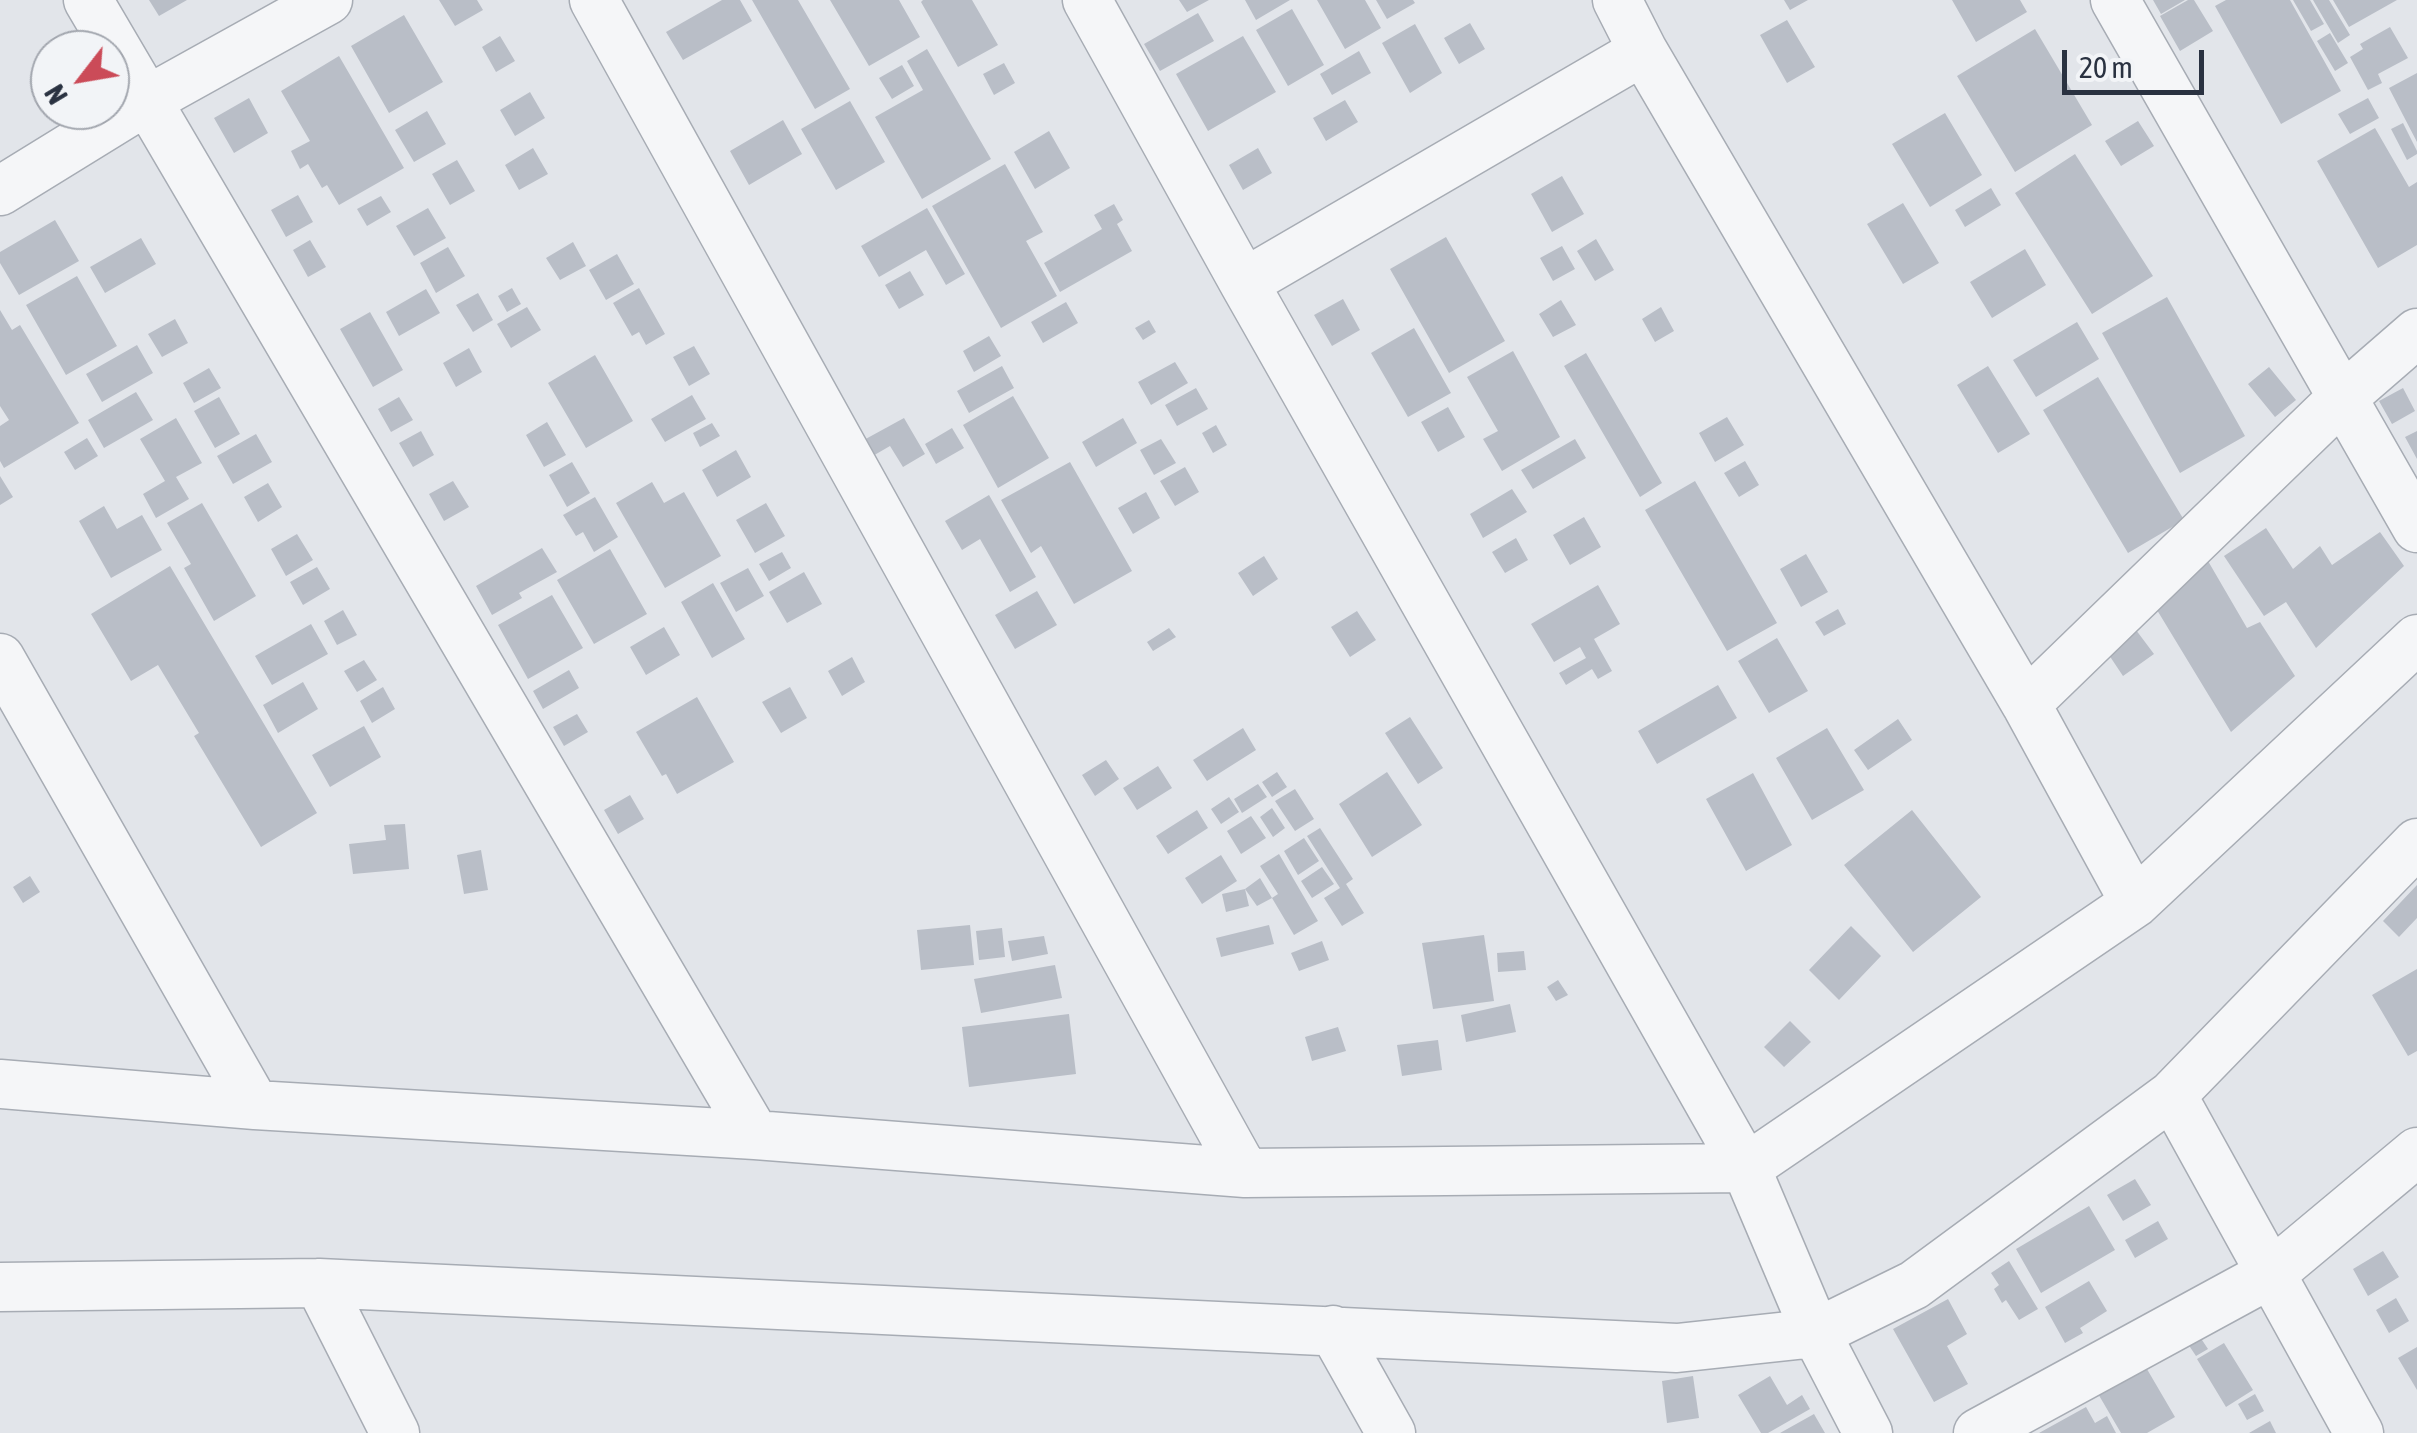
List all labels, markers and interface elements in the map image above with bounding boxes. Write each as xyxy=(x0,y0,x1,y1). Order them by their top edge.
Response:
north arrow xyxy=(30,30,130,130)
scale bar xyxy=(2067,30,2210,92)
text: 20 m xyxy=(2079,50,2133,84)
text: N xyxy=(38,79,74,110)

